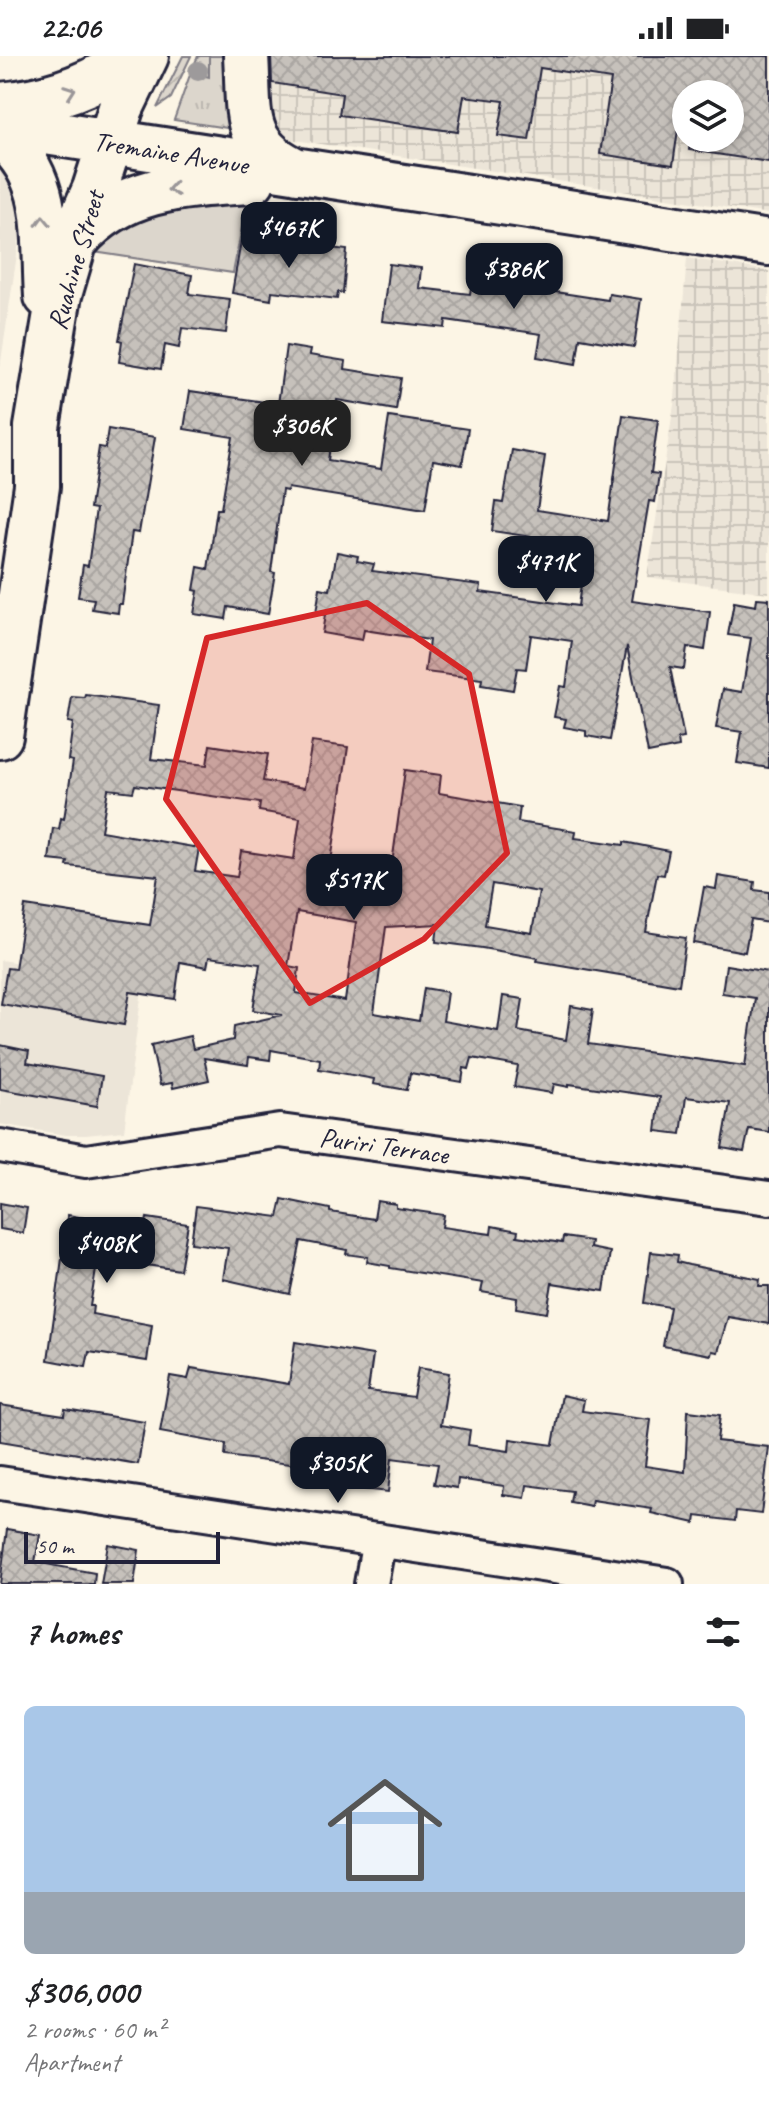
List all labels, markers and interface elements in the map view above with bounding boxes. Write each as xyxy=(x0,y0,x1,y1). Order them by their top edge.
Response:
text: 22:06 xyxy=(40,9,101,47)
map controls xyxy=(672,80,744,152)
button: layers xyxy=(672,80,744,152)
one-way arrow xyxy=(62,84,76,100)
street label: Tremaine Avenue xyxy=(91,123,253,182)
one-way arrow xyxy=(166,180,180,197)
street label: Ruahine Street xyxy=(39,184,113,334)
pin: $467K xyxy=(233,202,345,270)
text: $467K xyxy=(259,211,319,244)
one-way arrow xyxy=(34,214,51,227)
pin: $386K xyxy=(458,243,570,311)
text: $386K xyxy=(484,252,544,285)
pin: $306K xyxy=(246,400,358,468)
text: $306K xyxy=(272,409,332,442)
pin: $471K xyxy=(490,536,602,604)
text: $471K xyxy=(516,545,576,578)
pin: $517K xyxy=(298,854,410,922)
text: $517K xyxy=(324,863,384,896)
street label: Puriri Terrace xyxy=(317,1119,452,1172)
pin: $408K xyxy=(51,1217,163,1285)
text: $408K xyxy=(77,1226,137,1259)
pin: $305K xyxy=(282,1437,394,1505)
text: $305K xyxy=(308,1446,368,1479)
scale bar xyxy=(24,1528,220,1564)
text: 50 m xyxy=(36,1532,73,1560)
icon: filters xyxy=(701,1610,745,1654)
text: 7 homes xyxy=(24,1611,120,1654)
icon: home xyxy=(313,1758,457,1902)
text: $306,000 xyxy=(24,1970,139,2013)
text: 2 rooms · 60 m² xyxy=(24,2013,165,2046)
text: Apartment xyxy=(24,2046,120,2079)

